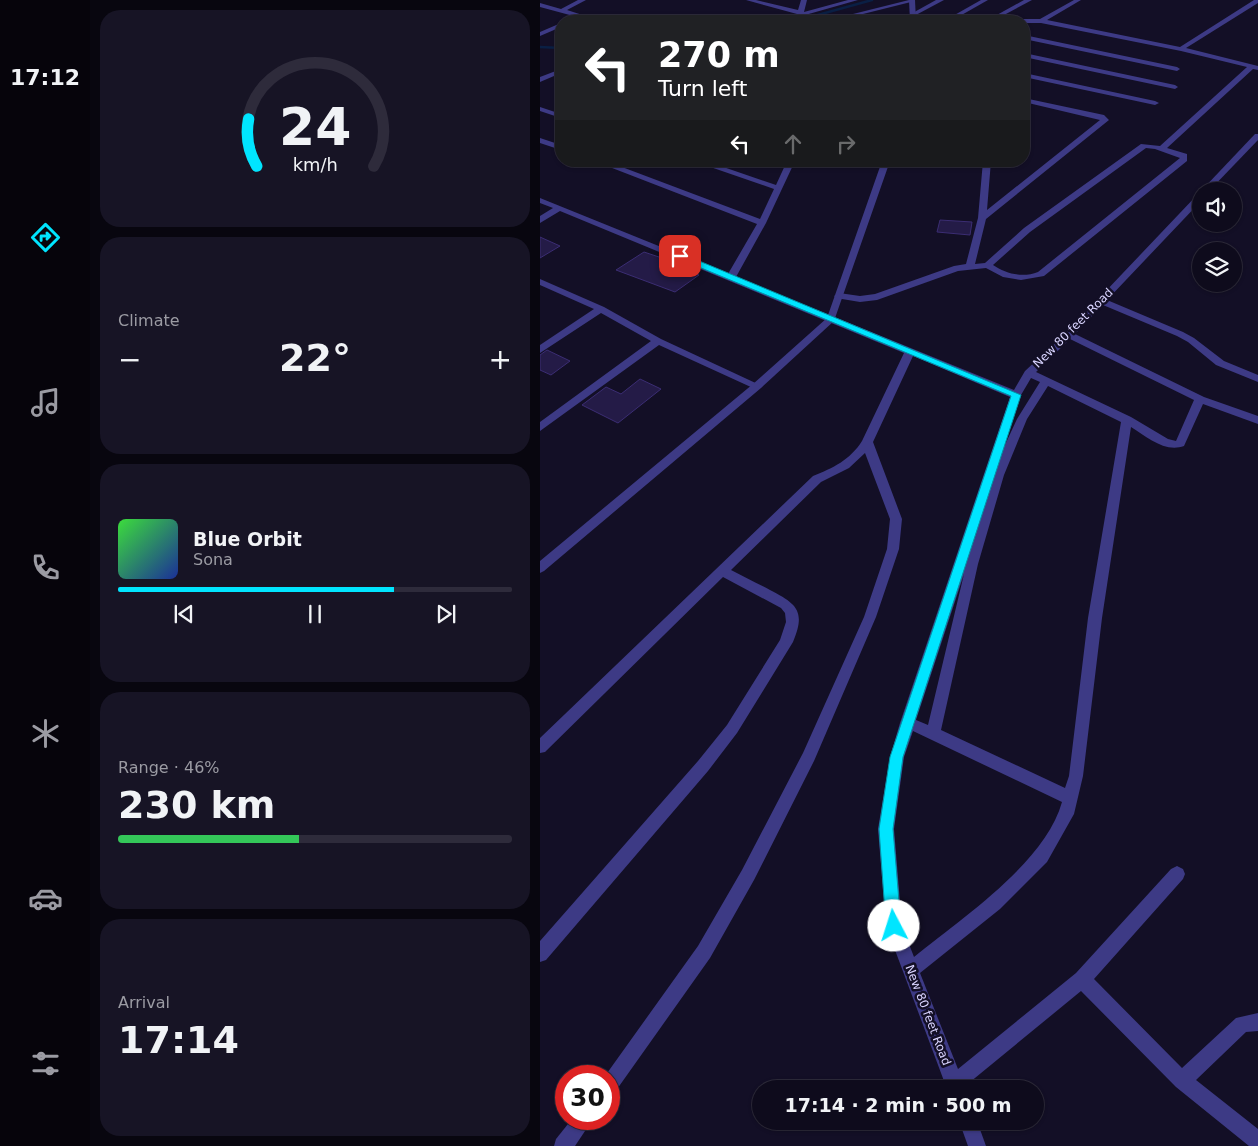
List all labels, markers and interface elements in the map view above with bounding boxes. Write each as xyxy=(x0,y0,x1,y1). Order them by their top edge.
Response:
icon: left xyxy=(575,35,640,100)
text: 270 m xyxy=(658,35,780,75)
text: 17:12 xyxy=(10,65,80,90)
text: Turn left xyxy=(658,76,747,101)
text: 24 xyxy=(279,97,351,157)
icon: left xyxy=(726,130,754,158)
icon: ahead xyxy=(779,130,807,158)
icon: right xyxy=(832,130,860,158)
text: km/h xyxy=(292,154,338,175)
map controls xyxy=(1192,182,1242,292)
button: sound xyxy=(1192,182,1242,232)
icon: directions xyxy=(28,220,63,255)
pin xyxy=(659,235,701,277)
icon: arrive xyxy=(666,242,694,270)
button: layers xyxy=(1192,242,1242,292)
street label: New 80 feet Road xyxy=(1030,285,1116,371)
text: Climate xyxy=(118,311,180,330)
text: 22° xyxy=(279,336,351,380)
text: − xyxy=(118,343,141,376)
text: + xyxy=(489,343,512,376)
icon: music xyxy=(28,385,63,420)
text: Blue Orbit xyxy=(193,528,302,550)
icon: phone xyxy=(28,550,63,585)
text: Sona xyxy=(193,550,233,569)
icon: previous xyxy=(170,600,198,628)
icon: pause xyxy=(301,600,329,628)
icon: next xyxy=(432,600,460,628)
icon: climate xyxy=(28,716,63,751)
text: Range · 46% xyxy=(118,758,220,777)
text: 230 km xyxy=(118,783,275,827)
icon: car xyxy=(28,881,63,916)
position arrow xyxy=(867,899,919,951)
street label: New 80 feet Road xyxy=(902,963,954,1067)
text: Arrival xyxy=(118,993,170,1012)
text: 17:14 xyxy=(118,1018,239,1062)
icon: filters xyxy=(28,1046,63,1081)
speed limit sign: 30 xyxy=(555,1065,620,1130)
text: 17:14 · 2 min · 500 m xyxy=(784,1094,1012,1116)

